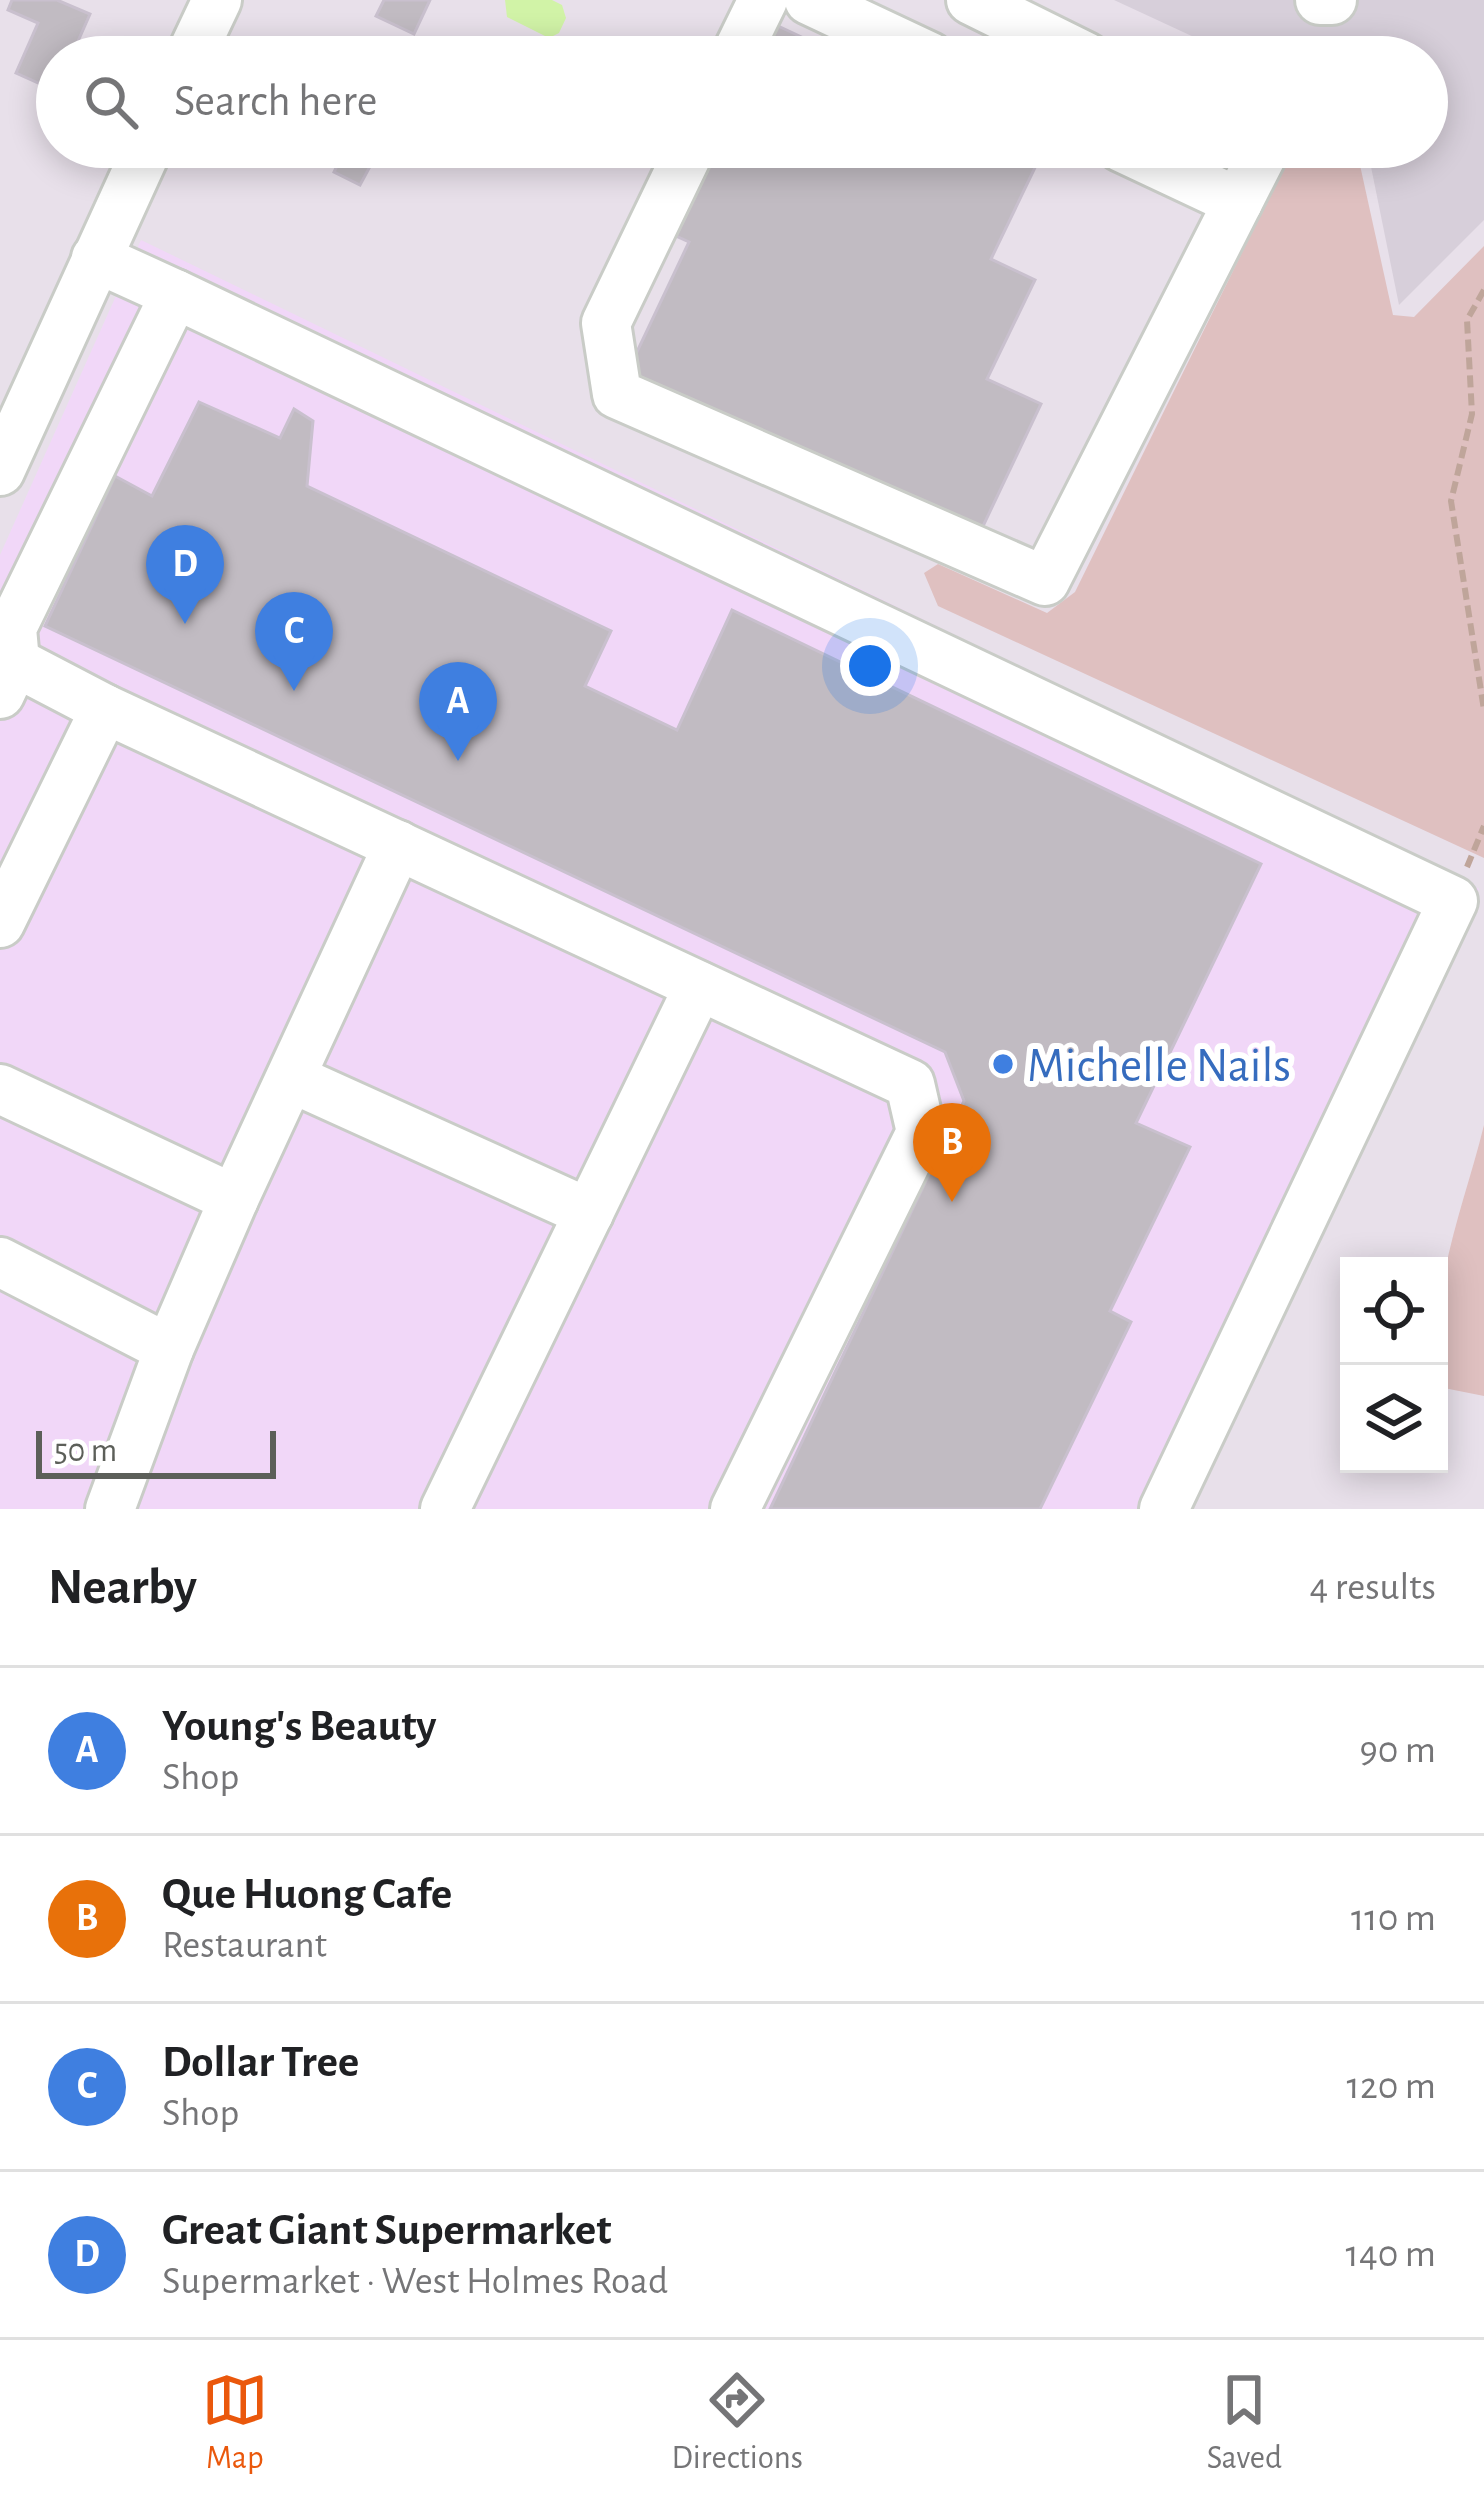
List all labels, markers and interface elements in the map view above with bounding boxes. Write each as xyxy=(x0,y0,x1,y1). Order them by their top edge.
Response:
search box xyxy=(36,36,1448,168)
icon: search xyxy=(78,69,144,135)
text: Search here xyxy=(174,79,377,124)
pin: D xyxy=(146,525,224,624)
pin: C xyxy=(255,592,333,691)
your location xyxy=(840,636,900,696)
pin: A xyxy=(419,662,497,761)
place label: Michelle Nails xyxy=(1027,1043,1291,1091)
marker: Michelle Nails xyxy=(990,1051,1016,1077)
pin: B xyxy=(913,1103,991,1202)
map controls xyxy=(1340,1257,1448,1473)
button: locate xyxy=(1340,1257,1448,1365)
button: layers xyxy=(1340,1365,1448,1473)
scale bar xyxy=(36,1425,276,1478)
text: 50 m xyxy=(54,1435,117,1468)
text: Nearby xyxy=(48,1562,197,1613)
text: 4 results xyxy=(1309,1568,1436,1607)
text: Young's Beauty xyxy=(162,1704,436,1749)
text: A xyxy=(75,1731,99,1770)
text: 90 m xyxy=(1359,1731,1436,1770)
text: Shop xyxy=(162,1758,239,1797)
text: Que Huong Cafe xyxy=(162,1872,452,1917)
text: B xyxy=(76,1899,98,1938)
text: 110 m xyxy=(1351,1899,1436,1938)
text: Restaurant xyxy=(162,1926,327,1965)
text: Dollar Tree xyxy=(162,2040,359,2085)
text: C xyxy=(77,2067,97,2106)
text: 120 m xyxy=(1347,2067,1436,2106)
text: Shop xyxy=(162,2094,239,2133)
text: Great Giant Supermarket xyxy=(162,2208,611,2253)
text: D xyxy=(74,2235,100,2274)
text: 140 m xyxy=(1346,2235,1436,2274)
text: Supermarket · West Holmes Road xyxy=(162,2262,668,2301)
tab: Map xyxy=(202,2367,268,2479)
tab: Directions xyxy=(671,2367,803,2479)
tab: Saved xyxy=(1207,2367,1282,2479)

